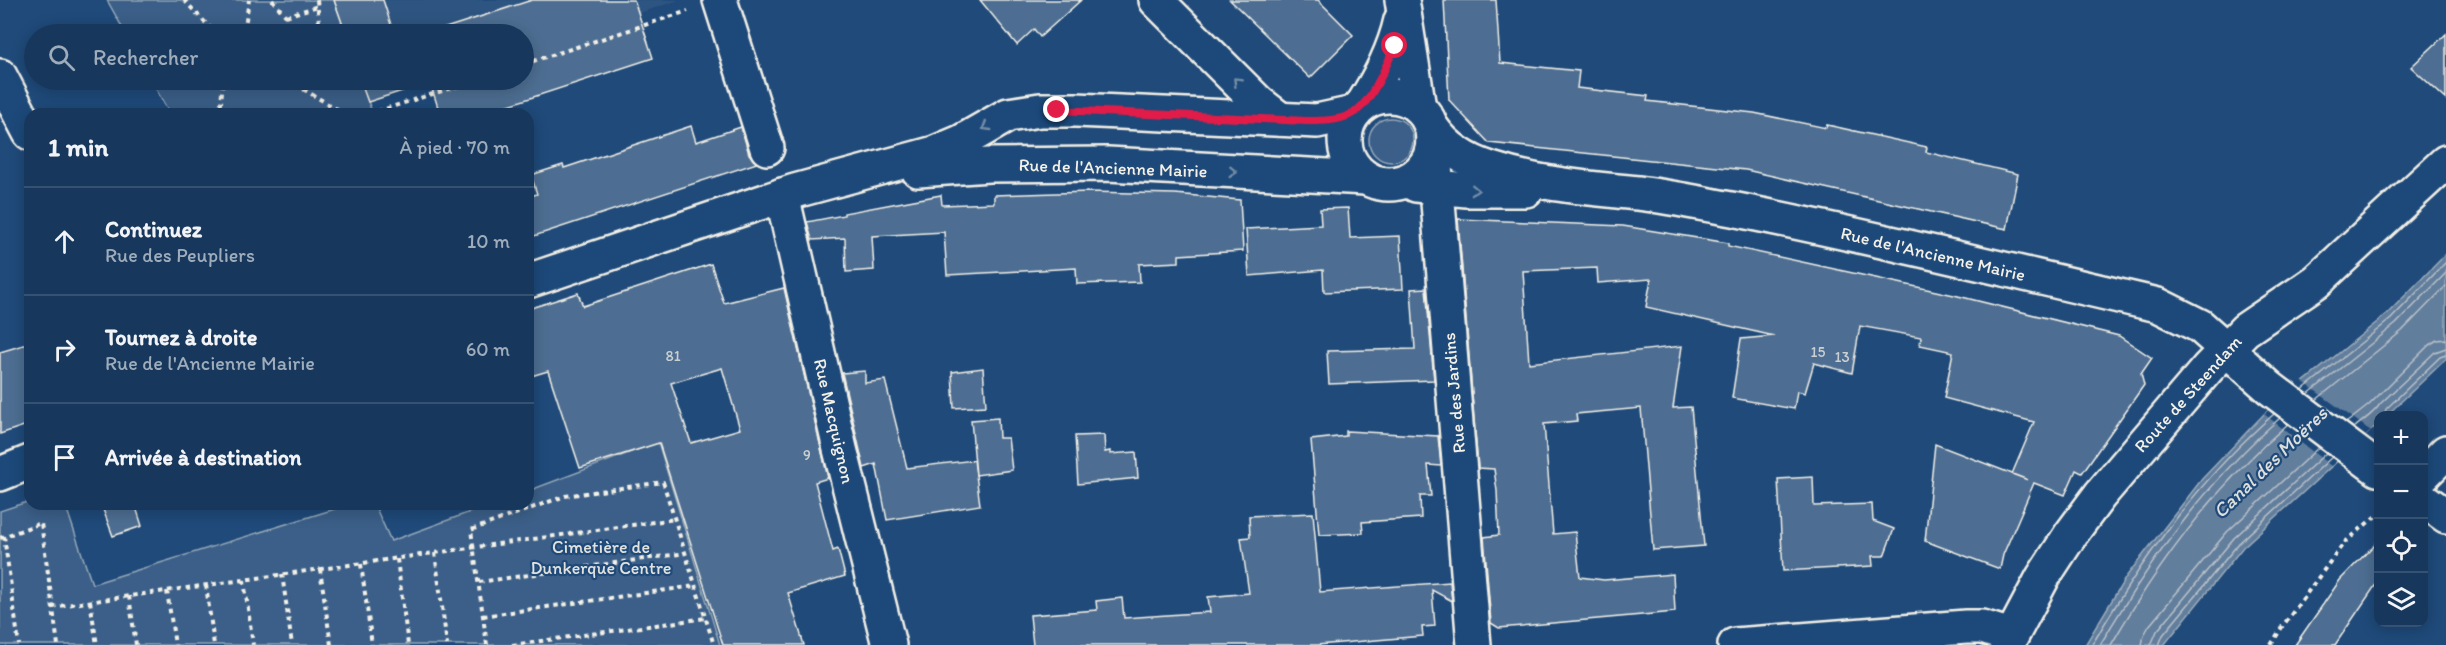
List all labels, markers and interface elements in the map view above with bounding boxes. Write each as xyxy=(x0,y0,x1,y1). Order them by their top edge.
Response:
search box xyxy=(24,24,534,90)
route start xyxy=(1381,32,1407,58)
icon: search xyxy=(45,41,78,74)
text: Rechercher xyxy=(93,44,198,71)
one-way arrow xyxy=(1233,77,1244,88)
route end xyxy=(1043,96,1069,122)
one-way arrow xyxy=(982,120,992,132)
text: 1 min xyxy=(48,131,108,163)
text: À pied · 70 m xyxy=(399,135,510,159)
street label: Rue de l'Ancienne Mairie xyxy=(1018,154,1208,182)
one-way arrow xyxy=(1228,165,1237,178)
one-way arrow xyxy=(1471,184,1480,197)
text: Continuez xyxy=(105,216,202,243)
street label: Rue de l'Ancienne Mairie xyxy=(1839,222,2027,286)
icon: ahead xyxy=(48,225,81,258)
text: 10 m xyxy=(467,229,510,253)
text: Rue des Peupliers xyxy=(105,243,255,267)
text: Tournez à droite xyxy=(105,324,257,351)
street label: Route de Steendam xyxy=(2130,331,2246,457)
street label: Rue des Jardins xyxy=(1438,332,1470,454)
icon: right xyxy=(48,333,81,366)
text: 60 m xyxy=(466,337,510,361)
house number: 15 xyxy=(1811,343,1826,361)
house number: 81 xyxy=(665,347,681,365)
house number: 13 xyxy=(1834,348,1850,366)
text: Rue de l'Ancienne Mairie xyxy=(105,351,315,375)
street label: Rue Macquignon xyxy=(809,356,859,486)
water label: Canal des Moëres xyxy=(2208,401,2333,523)
map controls xyxy=(2374,411,2428,627)
button: + xyxy=(2374,411,2428,465)
icon: arrive xyxy=(48,441,81,474)
text: Arrivée à destination xyxy=(105,444,301,471)
house number: 9 xyxy=(803,446,811,464)
button: − xyxy=(2374,465,2428,519)
button: locate xyxy=(2374,519,2428,573)
park label: Cimetière de Dunkerque Centre xyxy=(530,536,672,579)
button: layers xyxy=(2374,573,2428,627)

